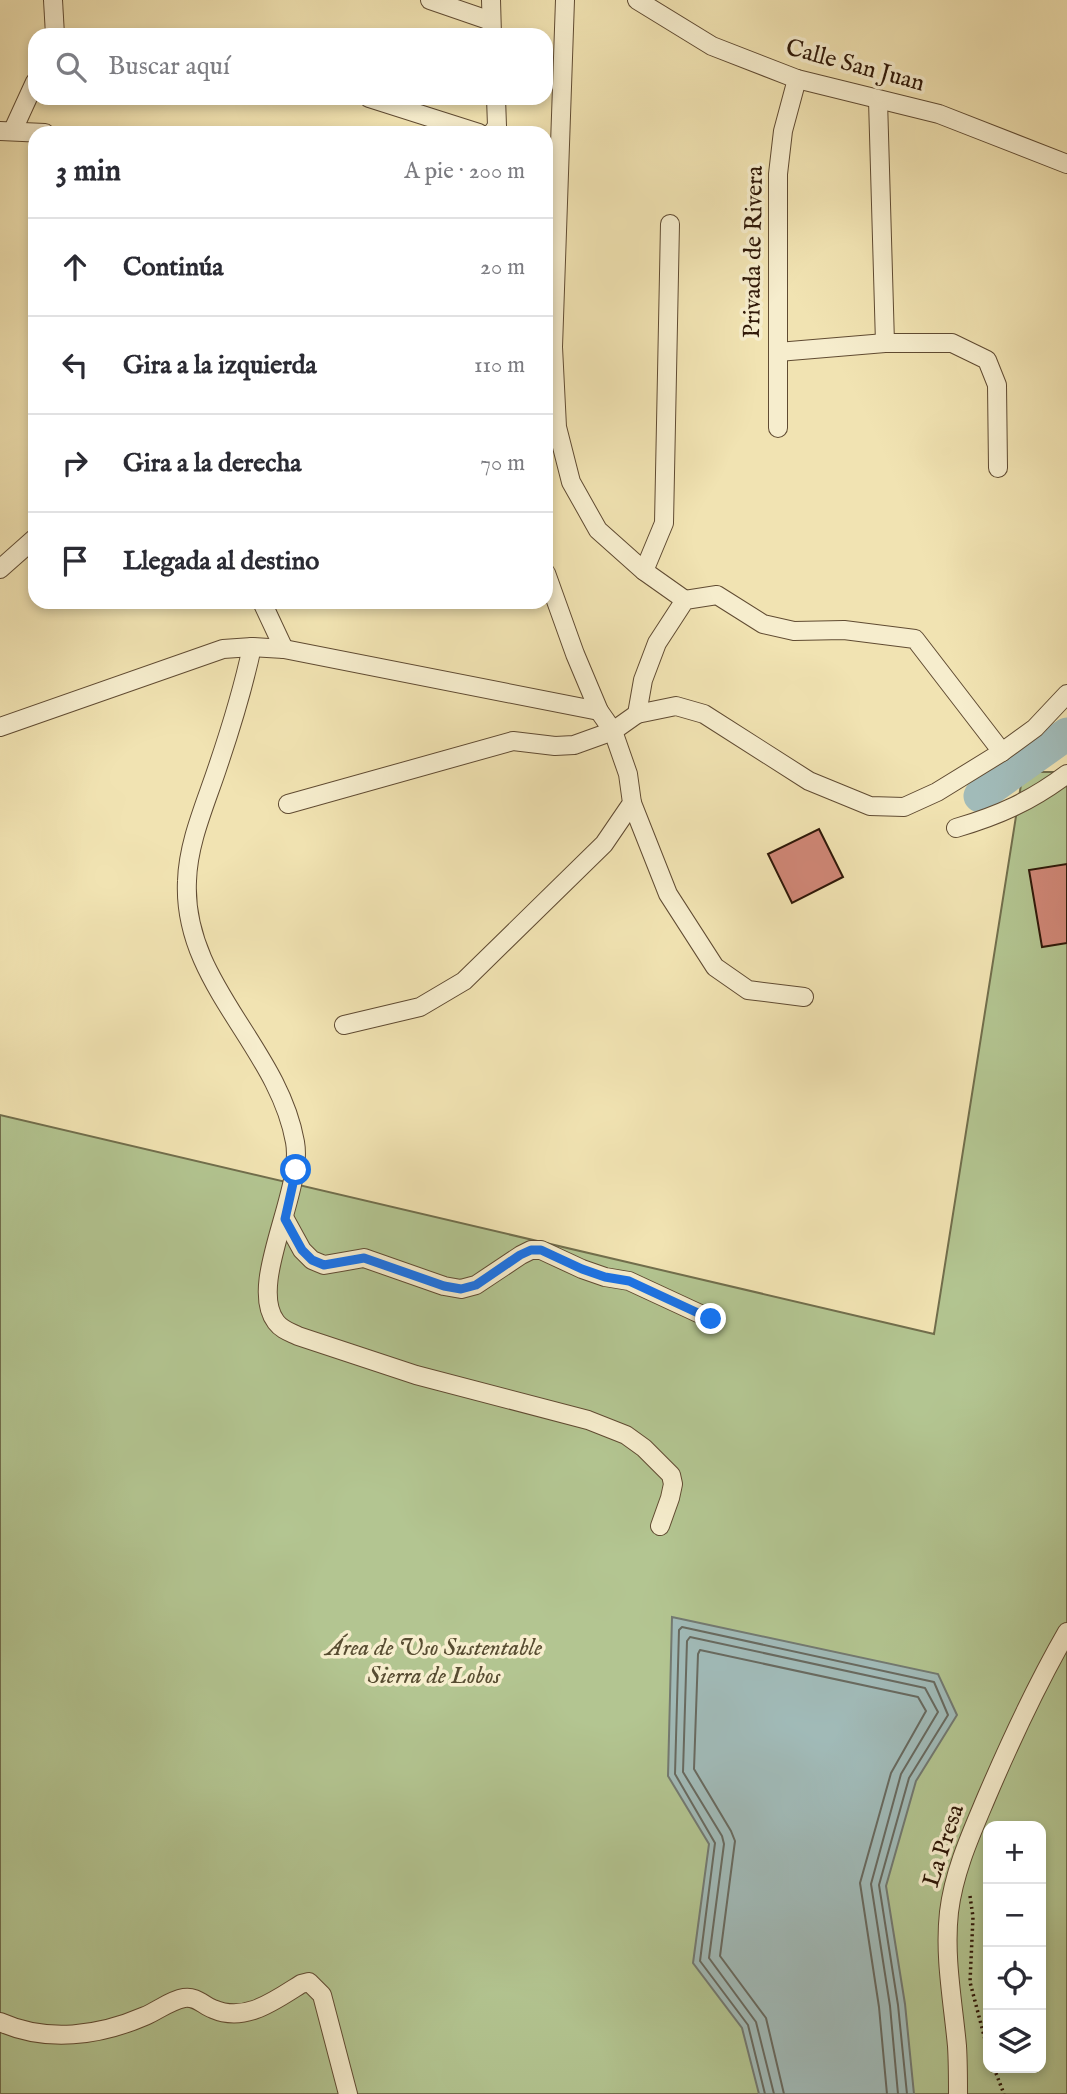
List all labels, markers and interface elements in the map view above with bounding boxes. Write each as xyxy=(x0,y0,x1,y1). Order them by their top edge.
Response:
search box xyxy=(28,28,553,105)
street label: Calle San Juan xyxy=(782,33,928,99)
icon: search xyxy=(52,48,90,86)
text: Buscar aquí xyxy=(108,50,230,83)
text: 3 min xyxy=(56,153,121,191)
text: A pie · 200 m xyxy=(404,157,525,186)
street label: Privada de Rivera xyxy=(737,165,771,339)
icon: ahead xyxy=(56,248,94,286)
text: Continúa xyxy=(123,251,224,284)
text: 20 m xyxy=(480,253,525,282)
icon: left xyxy=(56,346,94,384)
text: Gira a la izquierda xyxy=(123,349,317,382)
text: 110 m xyxy=(474,351,525,380)
icon: right xyxy=(56,444,94,482)
text: Gira a la derecha xyxy=(123,447,302,480)
text: 70 m xyxy=(480,449,525,478)
icon: arrive xyxy=(56,542,94,580)
text: Llegada al destino xyxy=(123,545,319,578)
route start xyxy=(280,1154,311,1185)
route end xyxy=(695,1303,726,1334)
park label: Área de Uso Sustentable Sierra de Lobos xyxy=(323,1633,542,1692)
street label: La Presa xyxy=(916,1800,972,1891)
map controls xyxy=(983,1821,1046,2073)
button: + xyxy=(983,1821,1046,1884)
button: − xyxy=(983,1884,1046,1947)
button: locate xyxy=(983,1947,1046,2010)
button: layers xyxy=(983,2010,1046,2073)

